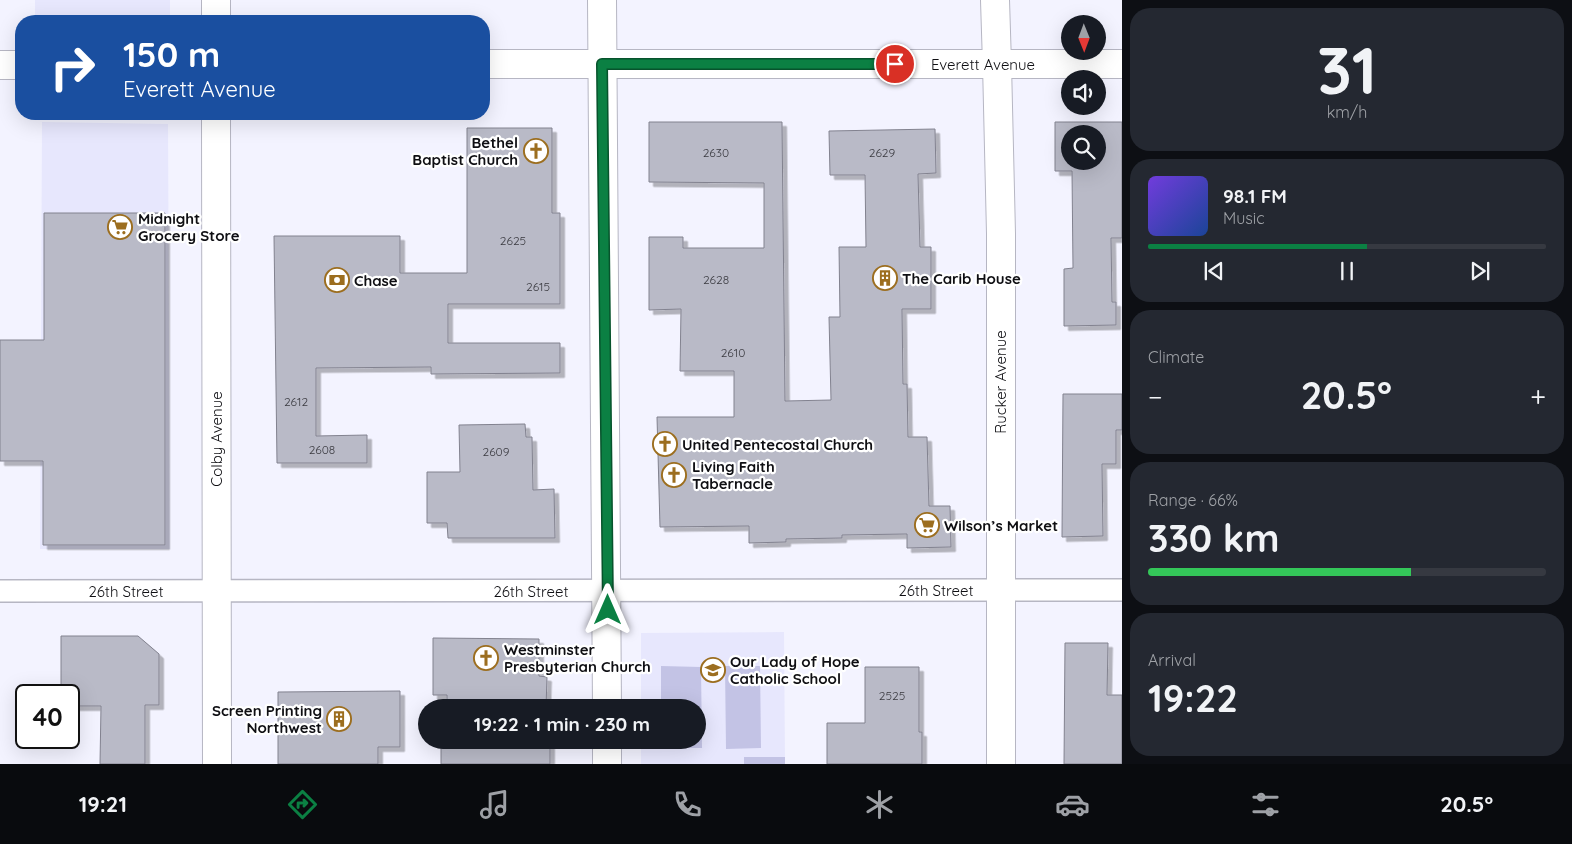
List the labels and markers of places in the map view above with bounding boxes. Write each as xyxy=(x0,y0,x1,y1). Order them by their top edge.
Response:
pin xyxy=(874,43,916,85)
place label: Bethel Baptist Church xyxy=(412,133,518,169)
church icon: Bethel Baptist Church xyxy=(523,138,549,164)
place label: Midnight Grocery Store xyxy=(138,209,240,245)
supermarket icon: Midnight Grocery Store xyxy=(107,214,133,240)
building icon: The Carib House xyxy=(872,265,898,291)
bank icon: Chase xyxy=(324,267,350,293)
place label: The Carib House xyxy=(902,269,1021,288)
place label: Chase xyxy=(354,271,398,290)
church icon: United Pentecostal Church xyxy=(652,431,678,457)
place label: United Pentecostal Church xyxy=(682,435,873,454)
place label: Living Faith Tabernacle xyxy=(692,457,775,493)
church icon: Living Faith Tabernacle xyxy=(661,462,687,488)
supermarket icon: Wilson’s Market xyxy=(914,512,940,538)
place label: Wilson’s Market xyxy=(944,516,1058,535)
place label: Westminster Presbyterian Church xyxy=(504,640,651,676)
church icon: Westminster Presbyterian Church xyxy=(473,645,499,671)
place label: Our Lady of Hope Catholic School xyxy=(730,652,860,688)
school or university icon: Our Lady of Hope Catholic School xyxy=(700,657,726,683)
place label: Screen Printing Northwest xyxy=(212,701,322,737)
building icon: Screen Printing Northwest xyxy=(326,706,352,732)

